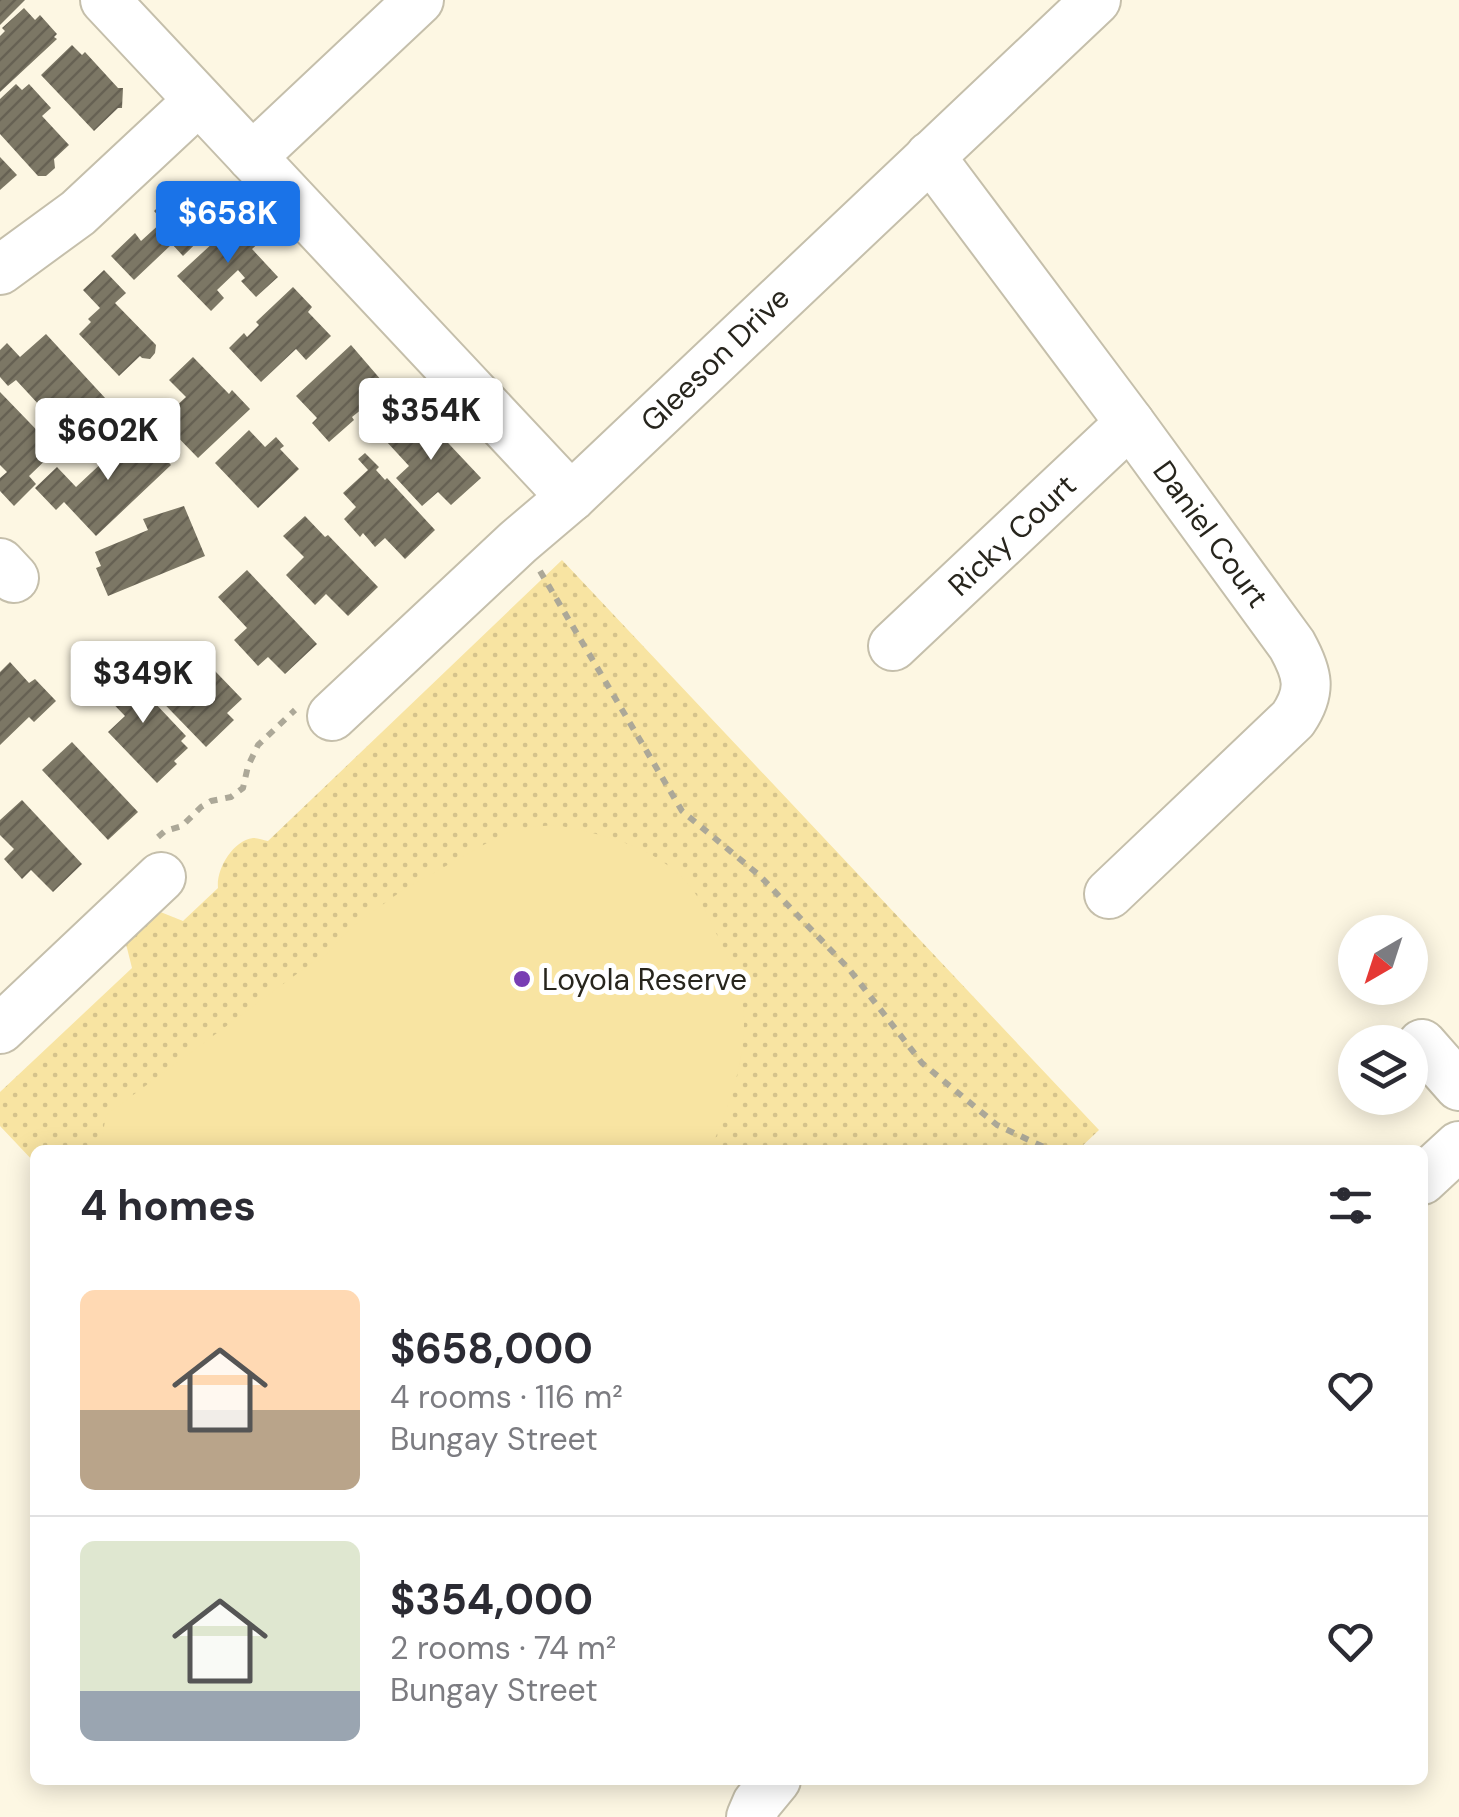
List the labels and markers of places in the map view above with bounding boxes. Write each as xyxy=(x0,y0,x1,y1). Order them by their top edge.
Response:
pin: $658K xyxy=(158,181,298,266)
pin: $354K xyxy=(361,378,501,463)
pin: $602K xyxy=(38,398,178,483)
pin: $349K xyxy=(73,641,213,726)
place label: Loyola Reserve xyxy=(542,960,747,999)
marker: Loyola Reserve xyxy=(511,968,533,990)

